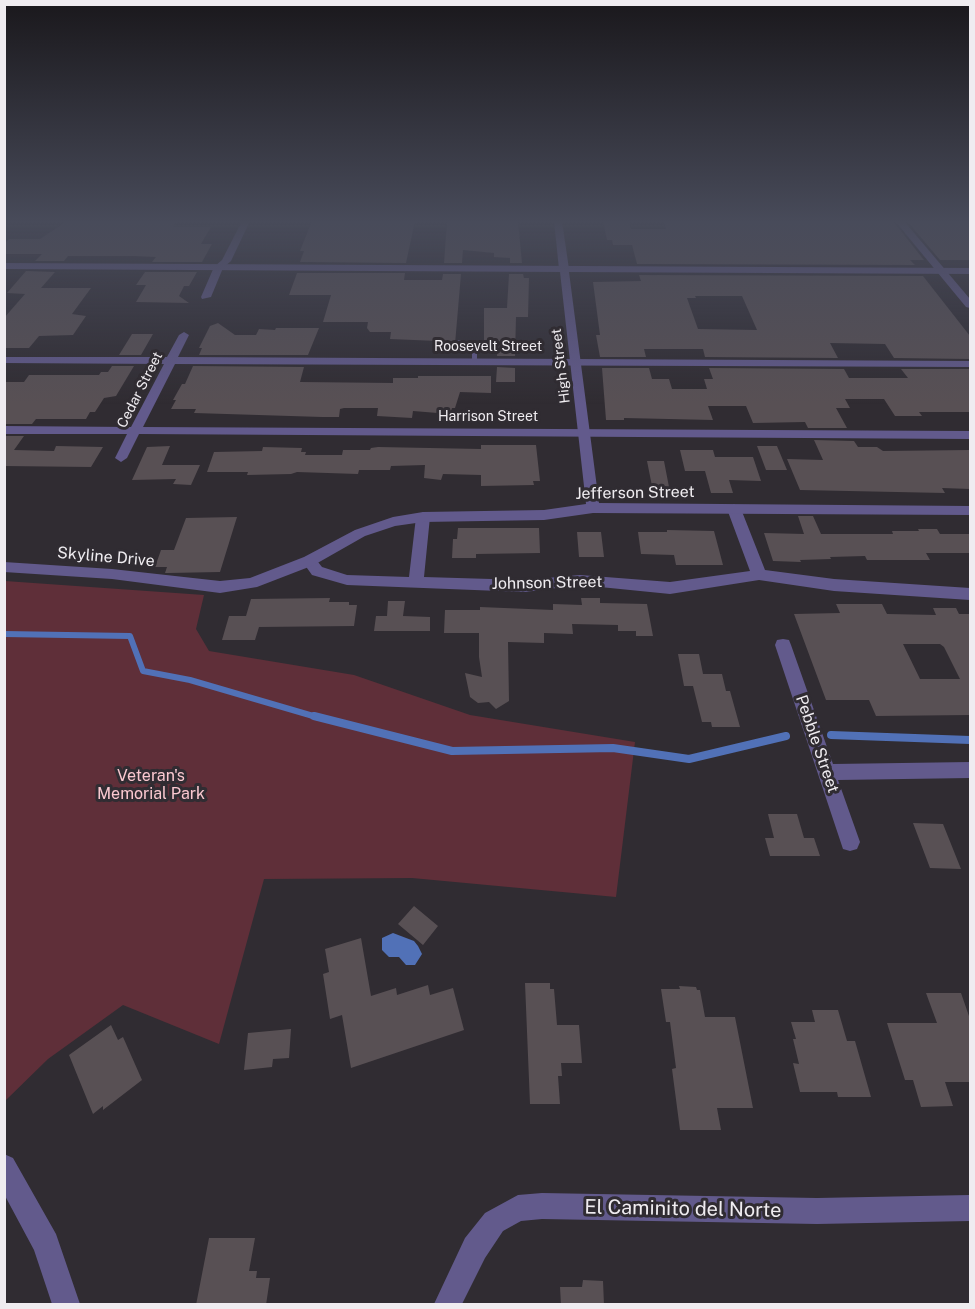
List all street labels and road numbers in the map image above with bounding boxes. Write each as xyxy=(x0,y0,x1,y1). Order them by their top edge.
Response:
street label: High Street xyxy=(548,328,574,404)
street label: Roosevelt Street xyxy=(434,339,542,355)
street label: Cedar Street xyxy=(114,349,166,431)
street label: Harrison Street xyxy=(438,409,538,425)
street label: Jefferson Street xyxy=(575,482,695,504)
street label: Skyline Drive xyxy=(56,543,156,571)
street label: Johnson Street xyxy=(492,572,602,594)
street label: Pebble Street xyxy=(791,692,843,796)
street label: El Caminito del Norte xyxy=(584,1195,782,1223)

